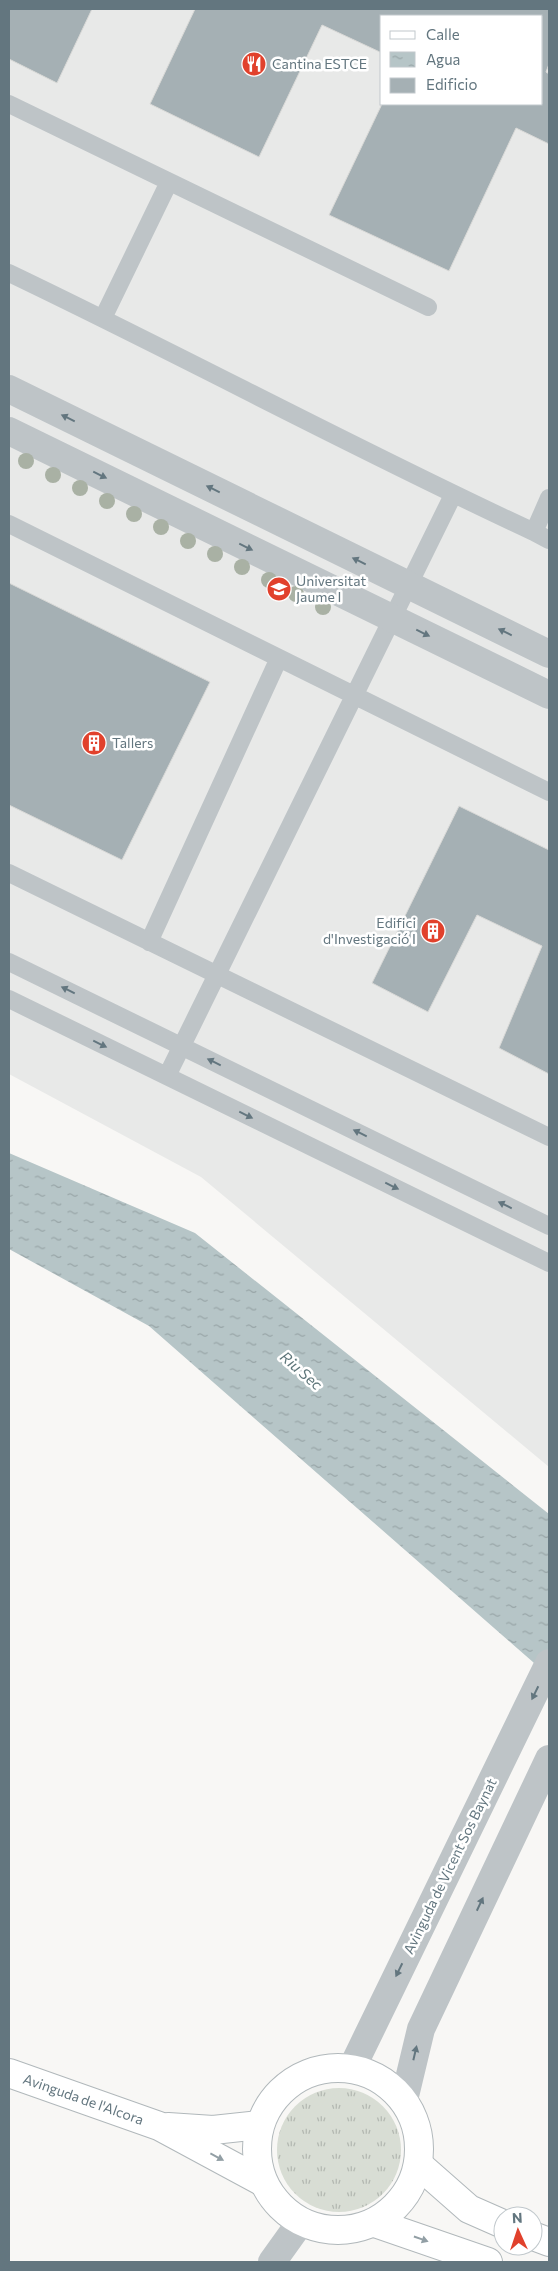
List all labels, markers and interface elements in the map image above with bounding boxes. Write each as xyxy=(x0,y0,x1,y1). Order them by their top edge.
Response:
legend xyxy=(380,15,543,105)
text: Calle xyxy=(426,25,460,43)
text: Agua xyxy=(426,50,460,68)
restaurant icon: Cantina ESTCE xyxy=(241,51,267,77)
place label: Cantina ESTCE xyxy=(272,55,367,72)
text: Edificio xyxy=(426,75,477,93)
one-way arrow xyxy=(60,414,75,422)
one-way arrow xyxy=(93,471,107,479)
one-way arrow xyxy=(206,485,221,494)
one-way arrow xyxy=(239,543,253,551)
one-way arrow xyxy=(352,557,367,565)
place label: Universitat Jaume I xyxy=(296,572,367,605)
school or university icon: Universitat Jaume I xyxy=(266,576,292,602)
one-way arrow xyxy=(498,628,513,636)
one-way arrow xyxy=(416,629,430,637)
building icon: Tallers xyxy=(81,730,107,756)
place label: Tallers xyxy=(112,734,153,751)
place label: Edifici d'Investigació I xyxy=(323,914,416,947)
building icon: Edifici d'Investigació I xyxy=(420,918,446,944)
one-way arrow xyxy=(60,986,75,995)
one-way arrow xyxy=(93,1040,107,1048)
one-way arrow xyxy=(206,1058,221,1066)
one-way arrow xyxy=(239,1111,253,1119)
one-way arrow xyxy=(352,1129,367,1137)
one-way arrow xyxy=(385,1183,399,1191)
one-way arrow xyxy=(498,1201,513,1209)
water label: Riu Sec xyxy=(277,1347,327,1394)
one-way arrow xyxy=(531,1685,539,1700)
street label: Avinguda de Vicent Sos Baynat xyxy=(399,1775,500,1956)
one-way arrow xyxy=(477,1897,485,1911)
one-way arrow xyxy=(395,1963,403,1977)
one-way arrow xyxy=(411,2045,419,2060)
street label: Avinguda de l'Alcora xyxy=(21,2070,146,2128)
one-way arrow xyxy=(210,2153,224,2161)
north arrow xyxy=(493,2206,543,2256)
text: N xyxy=(512,2209,523,2226)
one-way arrow xyxy=(414,2235,429,2243)

